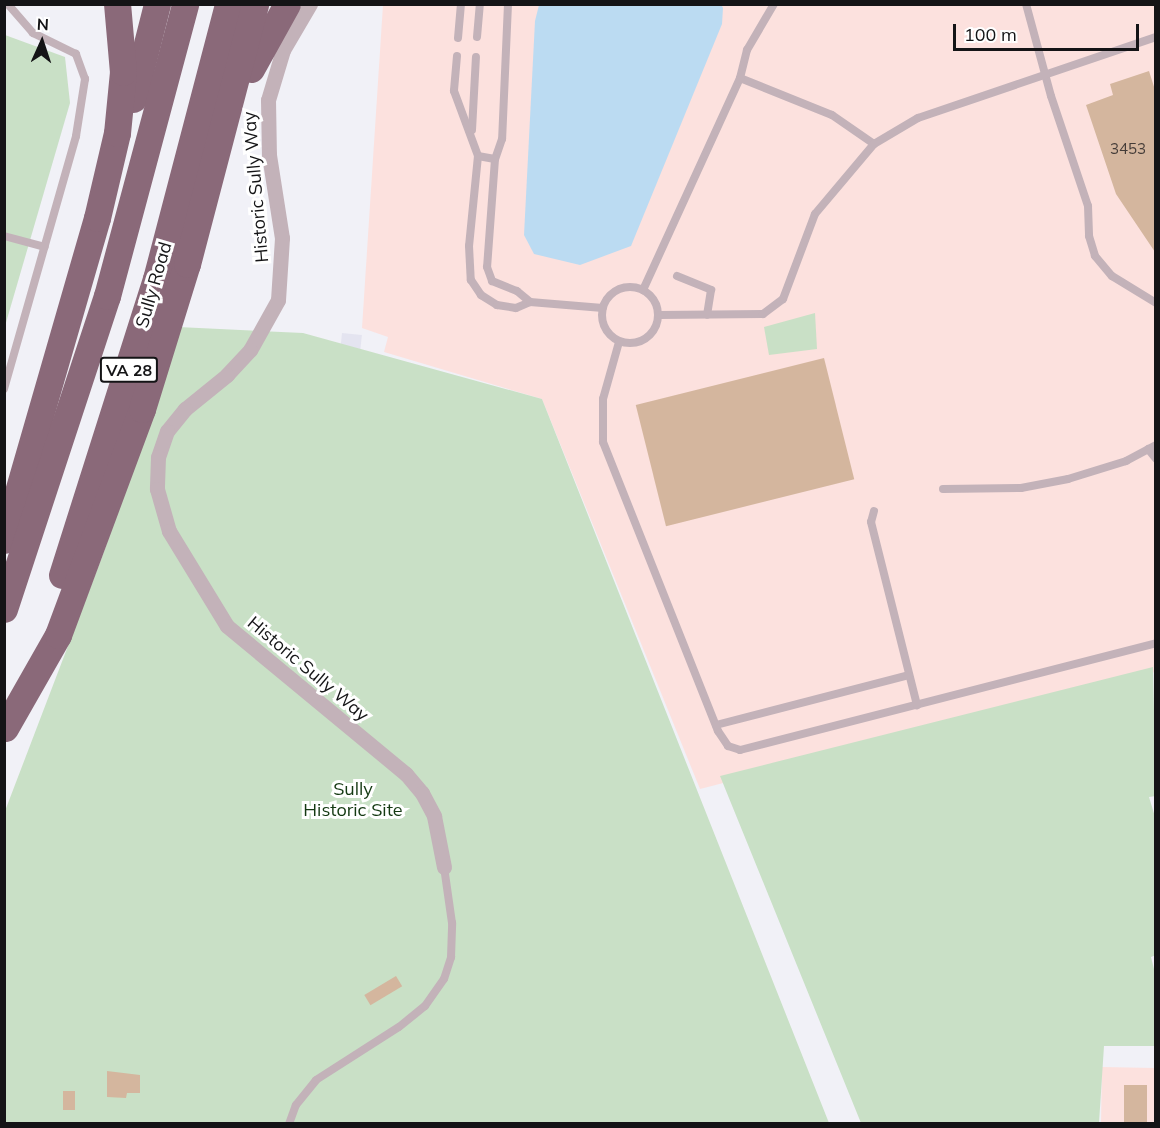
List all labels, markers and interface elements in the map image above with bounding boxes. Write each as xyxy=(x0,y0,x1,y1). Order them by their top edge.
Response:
north arrow xyxy=(12,12,72,72)
scale bar xyxy=(956,12,1142,50)
text: N xyxy=(36,14,50,34)
text: 100 m xyxy=(964,23,1017,46)
street label: Historic Sully Way xyxy=(239,111,273,263)
house number: 3453 xyxy=(1110,140,1146,158)
street label: Sully Road xyxy=(131,239,177,331)
road number: VA 28 xyxy=(99,357,159,383)
street label: Historic Sully Way xyxy=(243,612,373,726)
park label: Sully Historic Site xyxy=(303,779,403,822)

